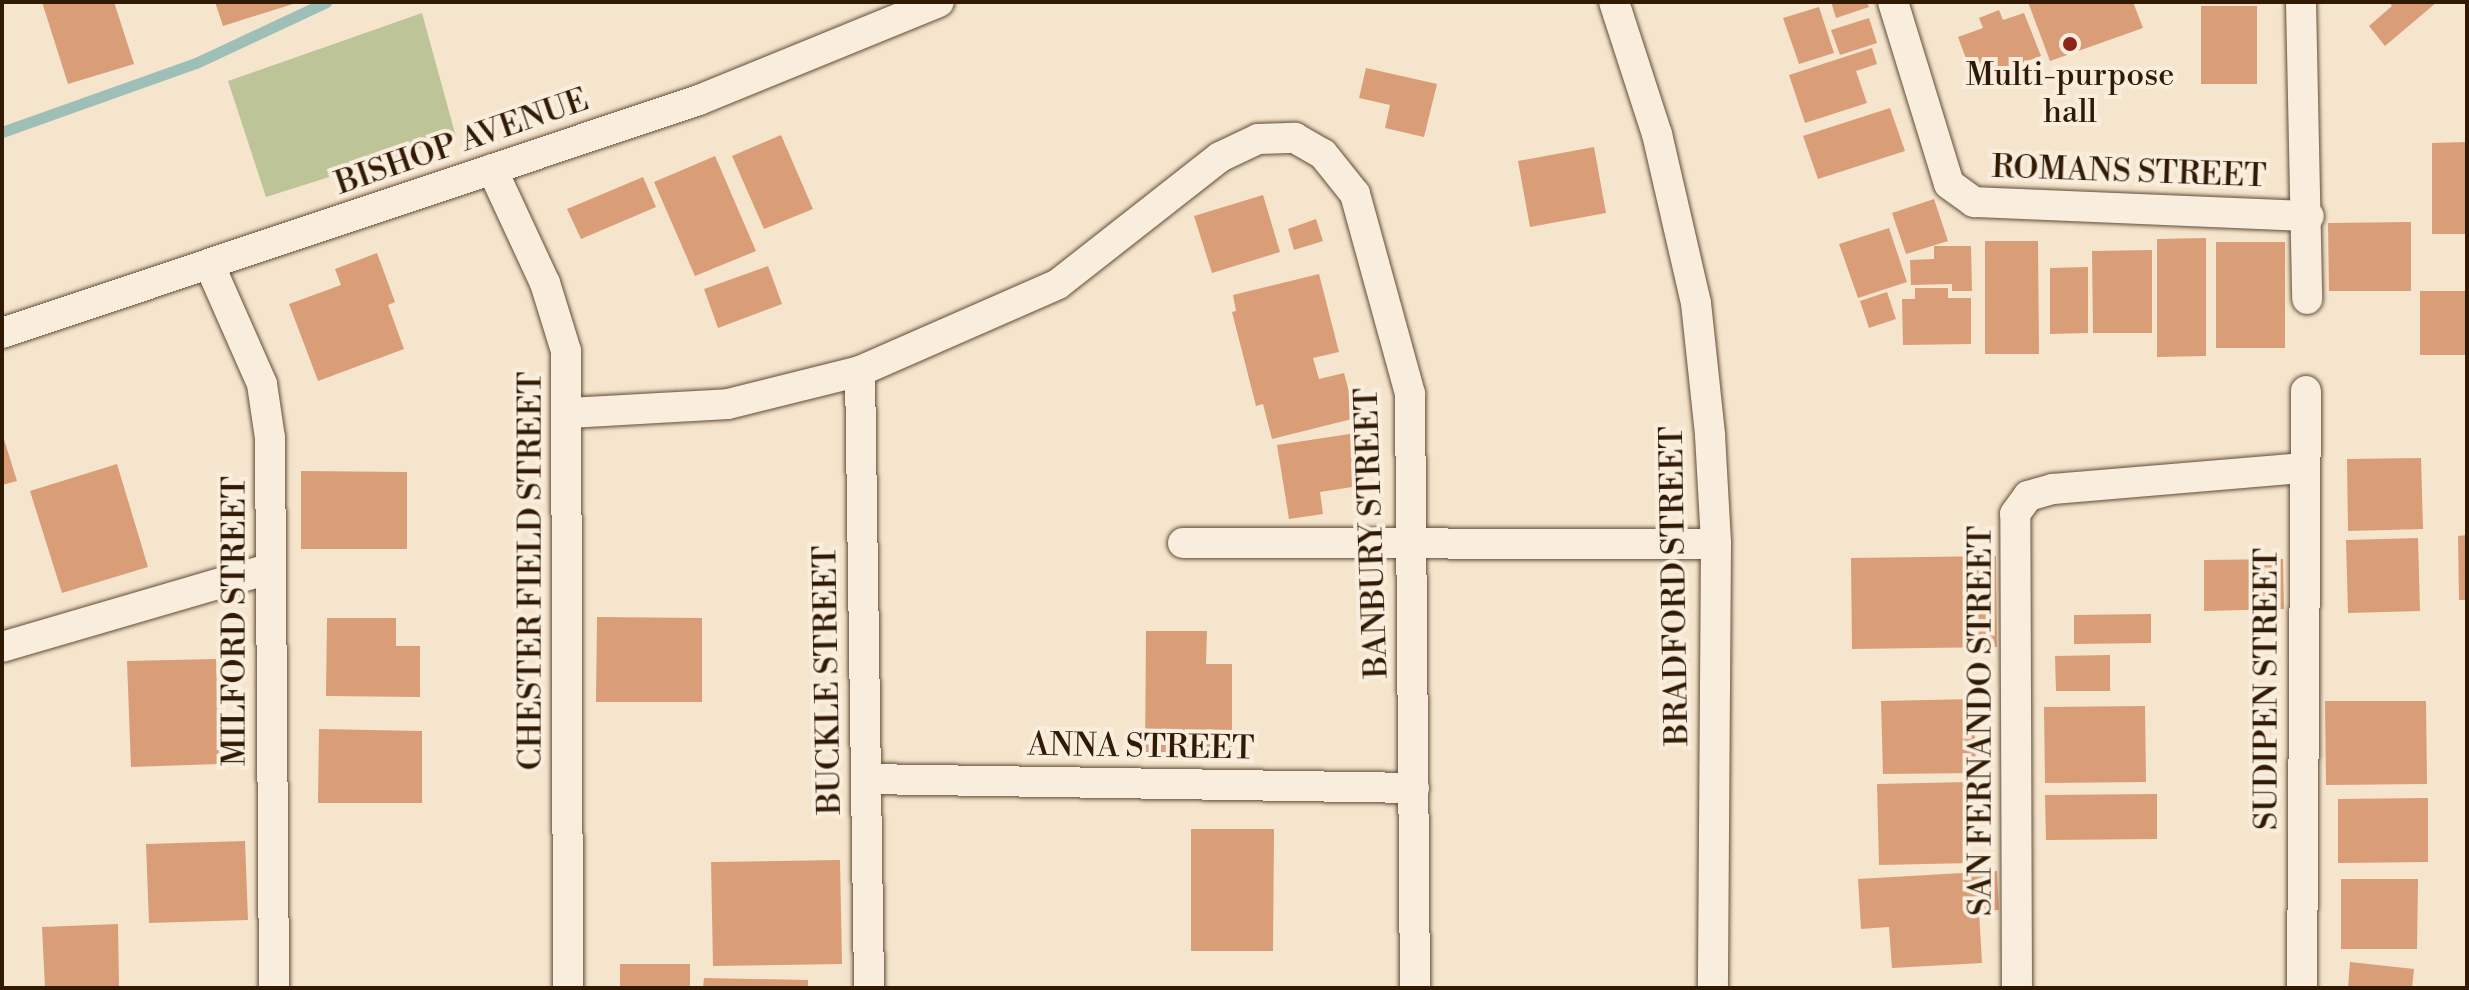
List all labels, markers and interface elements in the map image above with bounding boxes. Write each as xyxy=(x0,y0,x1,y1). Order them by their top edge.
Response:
marker: Multi-purpose hall xyxy=(2061,35,2079,53)
place label: Multi-purpose hall xyxy=(1966,57,2174,132)
street label: BISHOP AVENUE xyxy=(330,81,594,203)
street label: ROMANS STREET xyxy=(1991,148,2267,196)
street label: CHESTER FIELD STREET xyxy=(512,372,550,770)
street label: BANBURY STREET xyxy=(1348,387,1396,679)
street label: BRADFORD STREET xyxy=(1653,426,1697,746)
street label: MILFORD STREET xyxy=(216,476,254,766)
street label: SAN FERNANDO STREET xyxy=(1962,526,2000,916)
street label: BUCKLE STREET xyxy=(806,545,850,815)
street label: SUDIPEN STREET xyxy=(2248,548,2286,830)
street label: ANNA STREET xyxy=(1027,726,1255,768)

